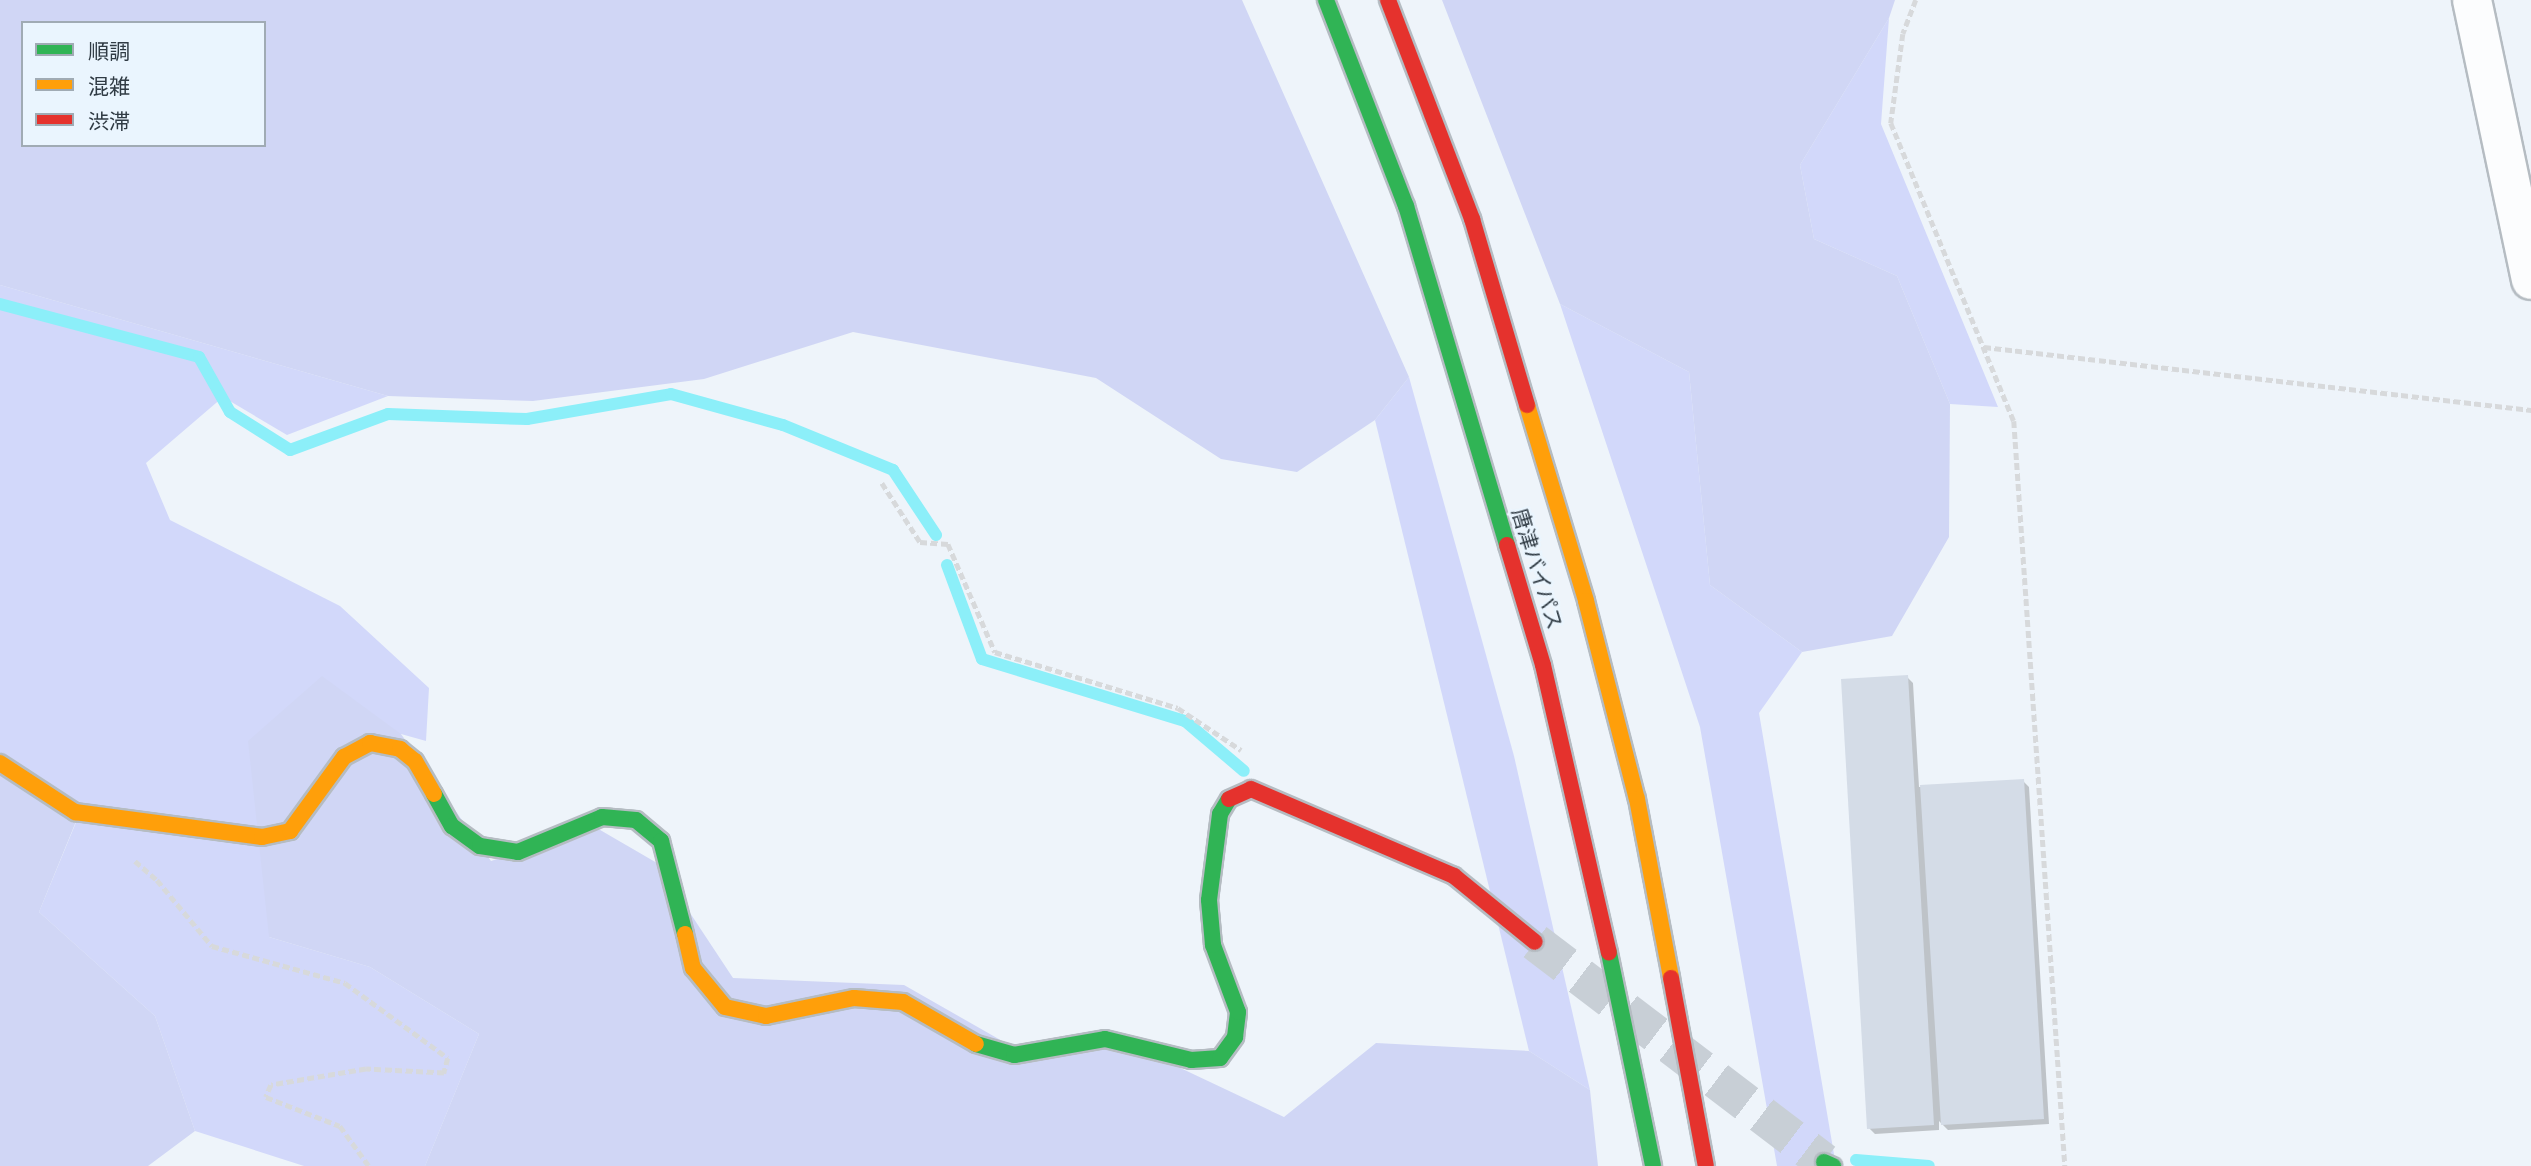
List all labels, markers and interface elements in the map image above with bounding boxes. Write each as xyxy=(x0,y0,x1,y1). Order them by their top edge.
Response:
legend xyxy=(21,21,266,147)
text: 順調 xyxy=(88,40,130,64)
text: 混雑 xyxy=(88,75,130,99)
text: 渋滞 xyxy=(88,110,130,134)
street label: 唐津バイパス xyxy=(1507,505,1567,633)

